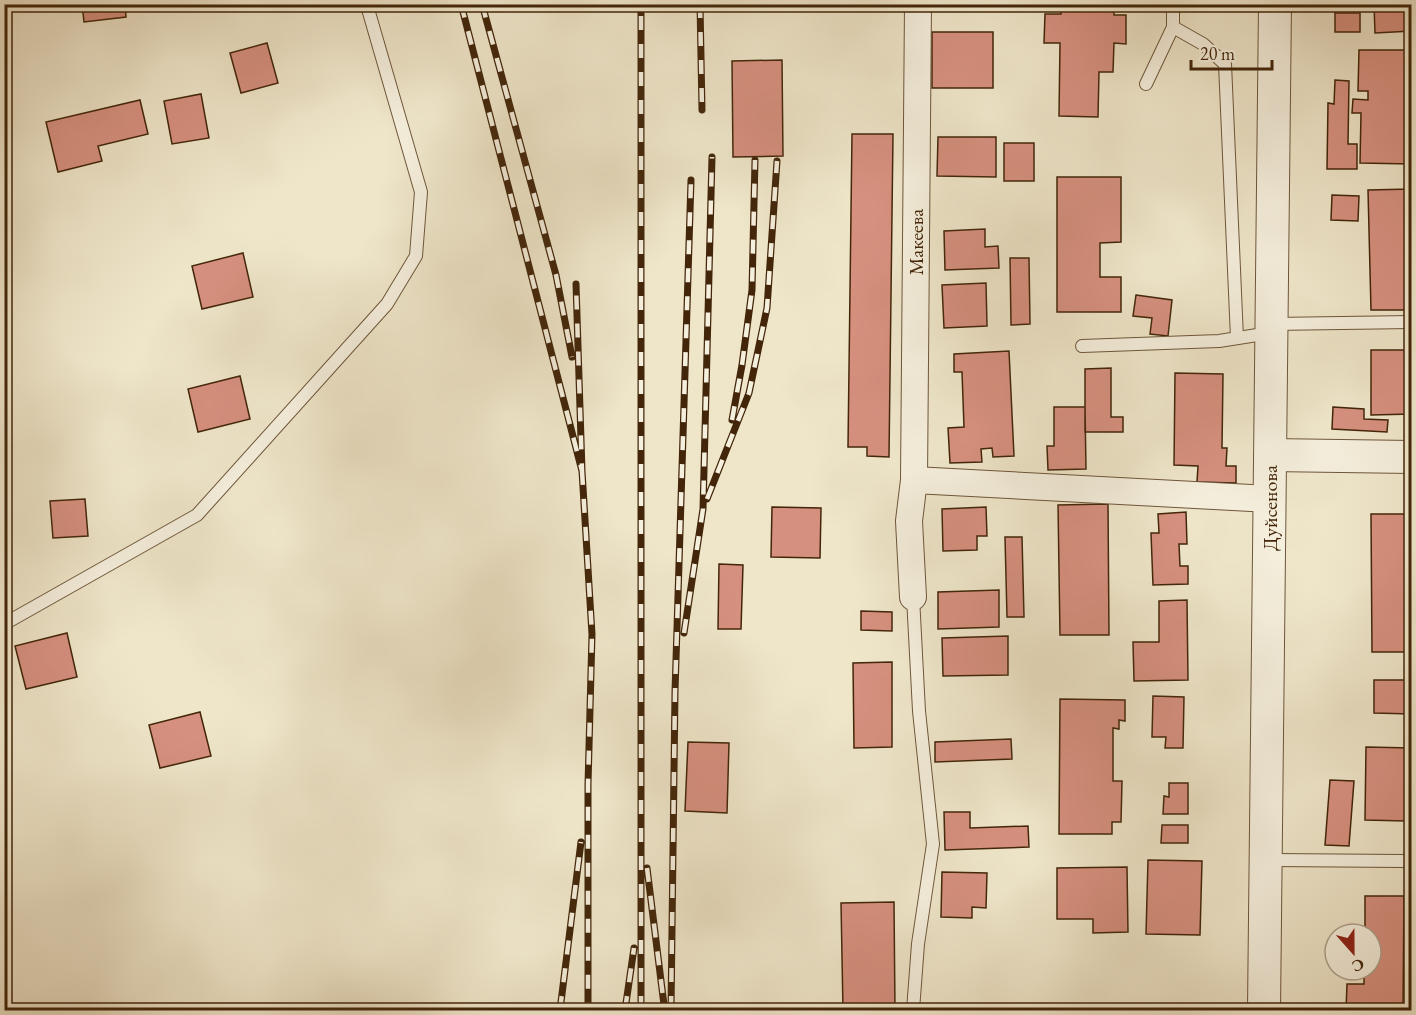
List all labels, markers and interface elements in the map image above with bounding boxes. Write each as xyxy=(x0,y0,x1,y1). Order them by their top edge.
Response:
scale bar xyxy=(1191,33,1272,71)
text: 20 m xyxy=(1200,42,1235,65)
street label: Макеева xyxy=(903,209,929,275)
street label: Дуйсенова xyxy=(1257,465,1283,551)
north arrow xyxy=(1323,922,1383,982)
text: С xyxy=(1349,954,1367,977)

